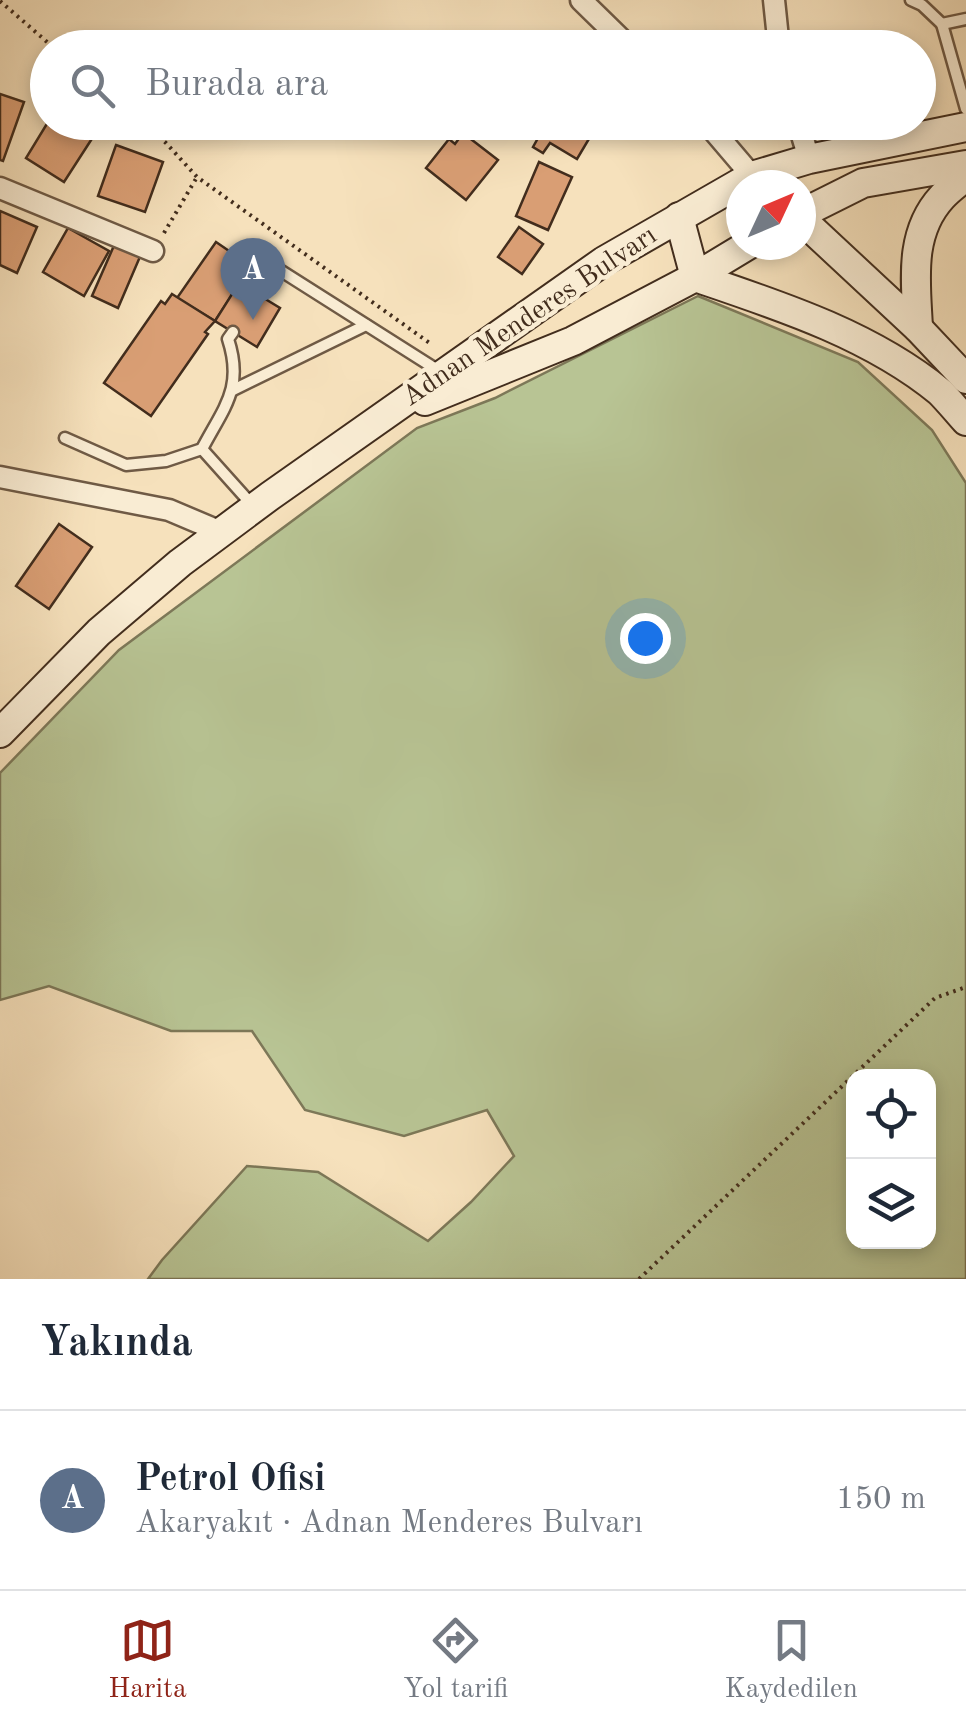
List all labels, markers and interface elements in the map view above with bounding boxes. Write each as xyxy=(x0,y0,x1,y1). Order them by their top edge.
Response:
search box xyxy=(30,30,936,140)
icon: search xyxy=(65,58,120,113)
text: Burada ara xyxy=(145,66,328,104)
north arrow xyxy=(726,170,816,260)
street label: Adnan Menderes Bulvarı xyxy=(398,222,662,412)
pin: A xyxy=(220,238,286,320)
your location xyxy=(620,613,671,664)
map controls xyxy=(846,1069,936,1249)
button: locate xyxy=(846,1069,936,1159)
button: layers xyxy=(846,1159,936,1249)
text: Yakında xyxy=(40,1323,193,1365)
text: Petrol Ofisi xyxy=(135,1461,325,1499)
text: A xyxy=(60,1484,85,1516)
text: 150 m xyxy=(836,1484,926,1516)
text: Akaryakıt · Adnan Menderes Bulvarı xyxy=(135,1508,643,1540)
tab: Harita xyxy=(108,1613,187,1708)
tab: Yol tarifi xyxy=(403,1613,508,1708)
tab: Kaydedilen xyxy=(725,1613,858,1708)

